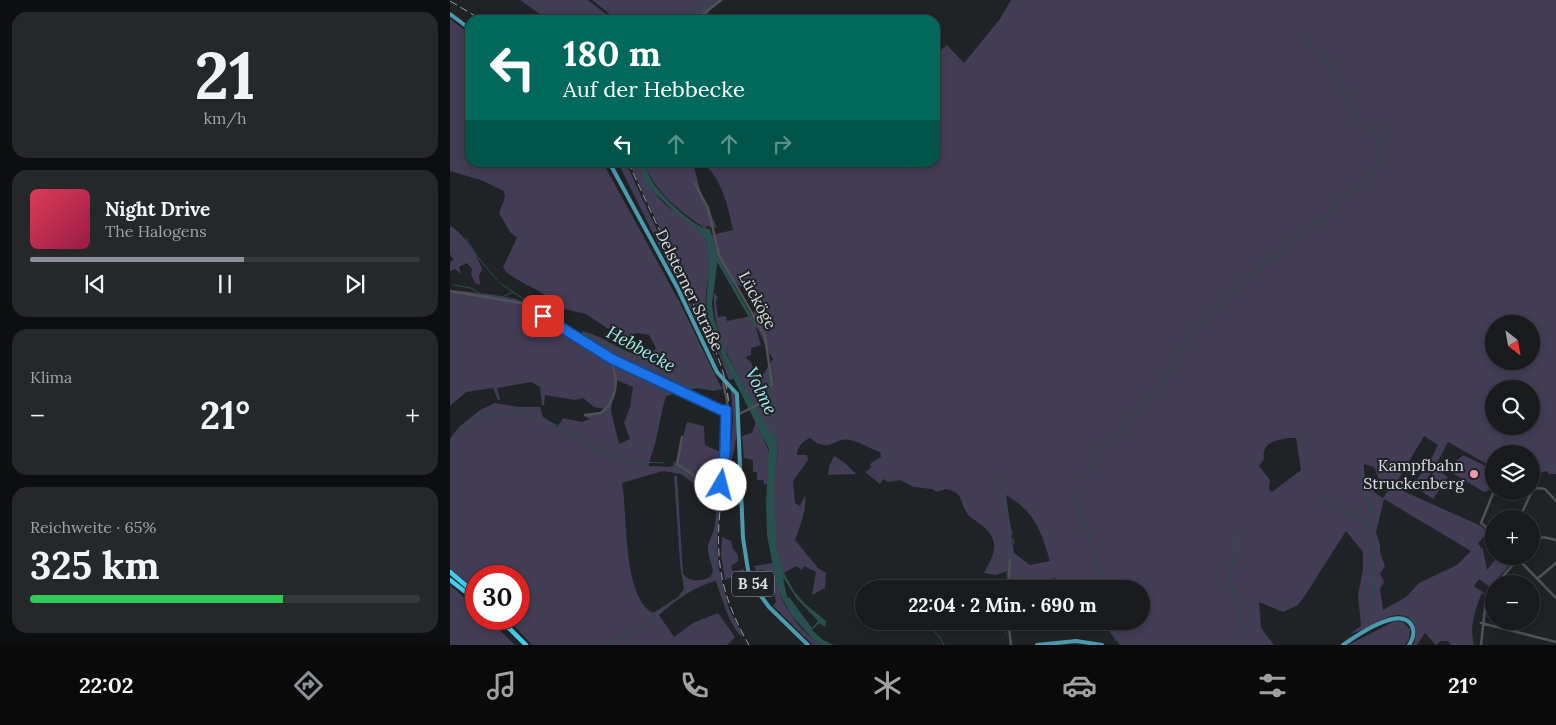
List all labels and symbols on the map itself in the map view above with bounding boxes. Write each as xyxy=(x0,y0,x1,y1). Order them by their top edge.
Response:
street label: Delsterner Straße xyxy=(652,226,728,355)
street label: Lücköge xyxy=(734,268,782,333)
pin xyxy=(522,295,564,337)
north arrow xyxy=(1485,315,1540,370)
water label: Hebbecke xyxy=(603,320,680,377)
water label: Volme xyxy=(740,363,783,418)
place label: Kampfbahn Struckenberg xyxy=(1363,455,1465,493)
position arrow xyxy=(694,458,746,510)
marker: Kampfbahn Struckenberg xyxy=(1468,468,1480,480)
speed limit sign: 30 xyxy=(465,565,530,630)
road number: B 54 xyxy=(732,572,774,596)

